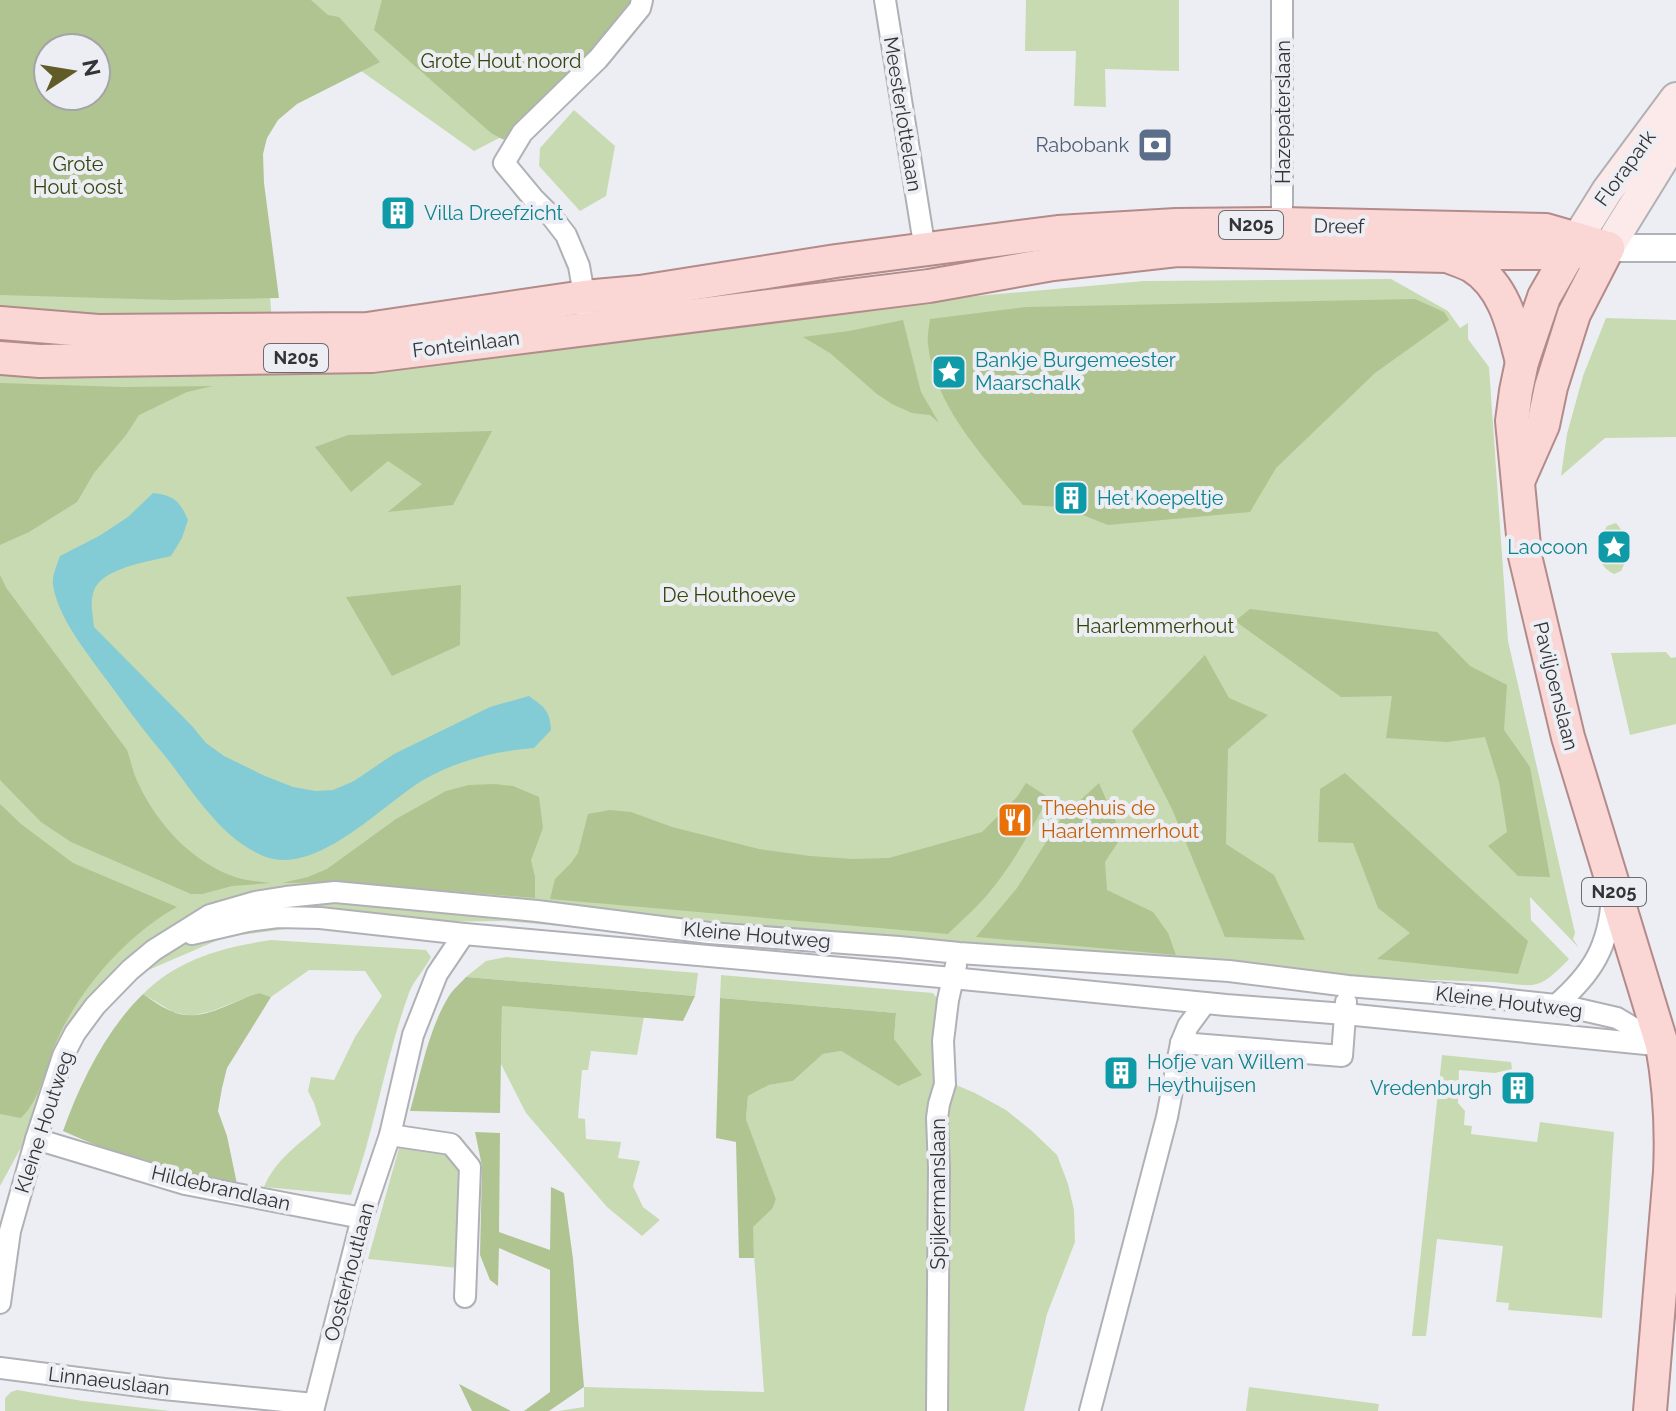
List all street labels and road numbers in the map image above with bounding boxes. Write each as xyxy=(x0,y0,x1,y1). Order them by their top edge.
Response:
street label: Meesterlottelaan xyxy=(879,35,927,193)
street label: Hazepaterslaan xyxy=(1271,40,1295,184)
street label: Florapark xyxy=(1589,125,1661,211)
road number: N205 xyxy=(1219,211,1283,239)
street label: Dreef xyxy=(1313,214,1366,238)
street label: Fonteinlaan xyxy=(411,326,521,362)
road number: N205 xyxy=(264,344,328,372)
street label: Paviljoenslaan xyxy=(1528,619,1584,753)
road number: N205 xyxy=(1582,878,1646,906)
street label: Kleine Houtweg xyxy=(682,917,832,953)
street label: Kleine Houtweg xyxy=(1434,981,1584,1023)
street label: Kleine Houtweg xyxy=(10,1048,78,1196)
street label: Spijkermanslaan xyxy=(926,1118,950,1270)
street label: Hildebrandlaan xyxy=(149,1160,293,1216)
street label: Oosterhoutlaan xyxy=(319,1200,379,1344)
street label: Linnaeuslaan xyxy=(47,1362,171,1400)

